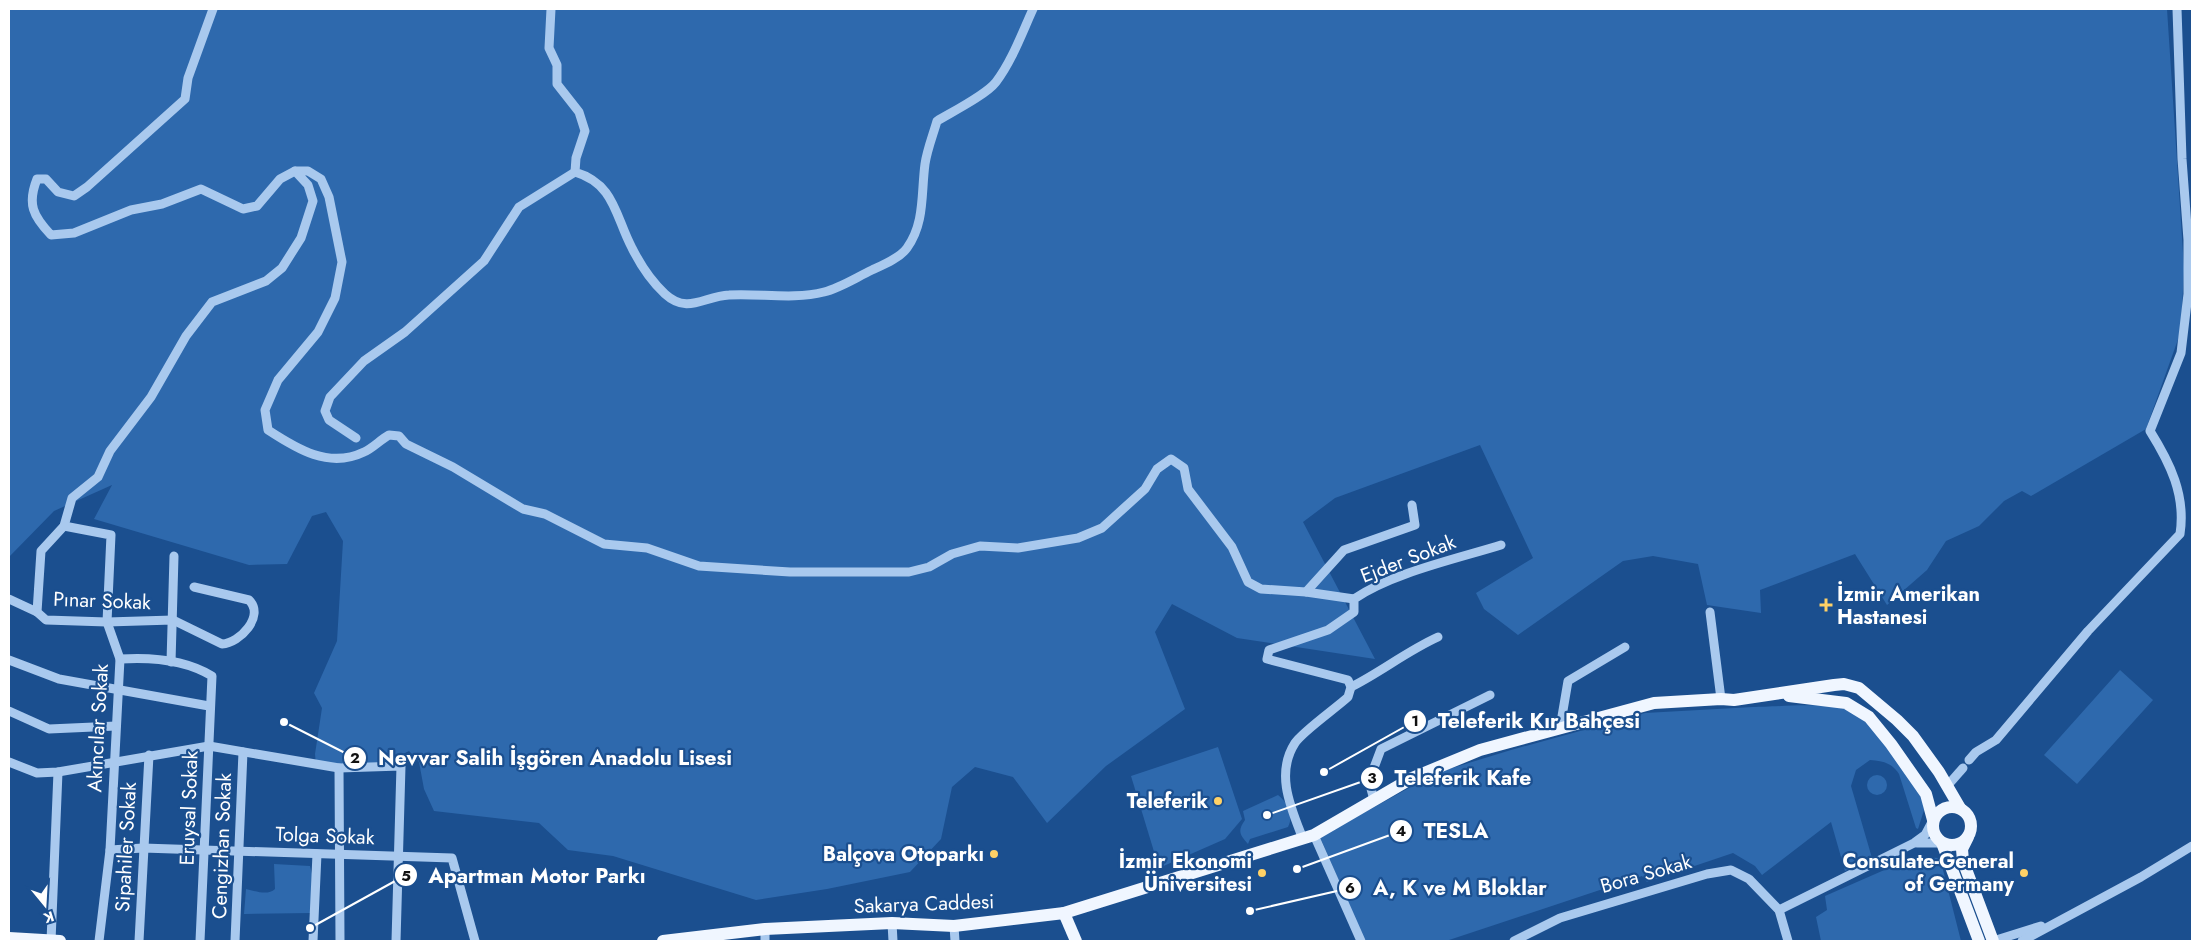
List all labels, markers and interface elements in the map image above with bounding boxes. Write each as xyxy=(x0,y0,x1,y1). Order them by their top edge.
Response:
street label: Ejder Sokak xyxy=(1356,528,1460,590)
place label: İzmir Amerikan Hastanesi xyxy=(1837,580,1980,632)
street label: Pınar Sokak xyxy=(53,585,152,617)
marker: İzmir Amerikan Hastanesi xyxy=(1819,598,1833,612)
street label: Akıncılar Sokak xyxy=(80,663,116,793)
callout: Teleferik Kır Bahçesi xyxy=(1403,703,1650,739)
text: Teleferik Kır Bahçesi xyxy=(1438,706,1640,736)
text: 1 xyxy=(1411,710,1419,732)
callout: Nevvar Salih İşgören Anadolu Lisesi xyxy=(343,740,742,776)
text: Nevvar Salih İşgören Anadolu Lisesi xyxy=(378,743,732,773)
text: 2 xyxy=(350,747,360,769)
street label: Eruysal Sokak xyxy=(173,750,205,866)
callout: Teleferik Kafe xyxy=(1359,760,1541,796)
text: Teleferik Kafe xyxy=(1395,763,1531,793)
text: 3 xyxy=(1367,767,1377,789)
street label: Cengizhan Sokak xyxy=(205,772,239,919)
street label: Sipahiler Sokak xyxy=(108,781,144,913)
place label: Teleferik xyxy=(1127,787,1208,816)
marker: Teleferik xyxy=(1212,795,1224,807)
callout: TESLA xyxy=(1389,813,1498,849)
text: TESLA xyxy=(1424,816,1489,846)
street label: Tolga Sokak xyxy=(275,820,375,852)
text: 4 xyxy=(1396,820,1406,842)
place label: Balçova Otoparkı xyxy=(823,840,984,869)
place label: İzmir Ekonomi Üniversitesi xyxy=(1119,847,1252,899)
street label: Bora Sokak xyxy=(1597,847,1695,901)
place label: Consulate-General of Germany xyxy=(1843,847,2015,899)
marker: Balçova Otoparkı xyxy=(988,848,1000,860)
callout: Apartman Motor Parkı xyxy=(394,857,656,893)
text: Apartman Motor Parkı xyxy=(427,861,646,891)
text: 5 xyxy=(401,865,411,887)
marker: İzmir Ekonomi Üniversitesi xyxy=(1256,867,1268,879)
marker: Consulate-General of Germany xyxy=(2018,867,2030,879)
callout: A, K ve M Bloklar xyxy=(1338,870,1557,906)
text: A, K ve M Bloklar xyxy=(1372,873,1547,903)
text: 6 xyxy=(1345,877,1355,899)
north arrow xyxy=(20,880,70,930)
street label: Sakarya Caddesi xyxy=(853,887,995,921)
text: K xyxy=(41,906,57,928)

